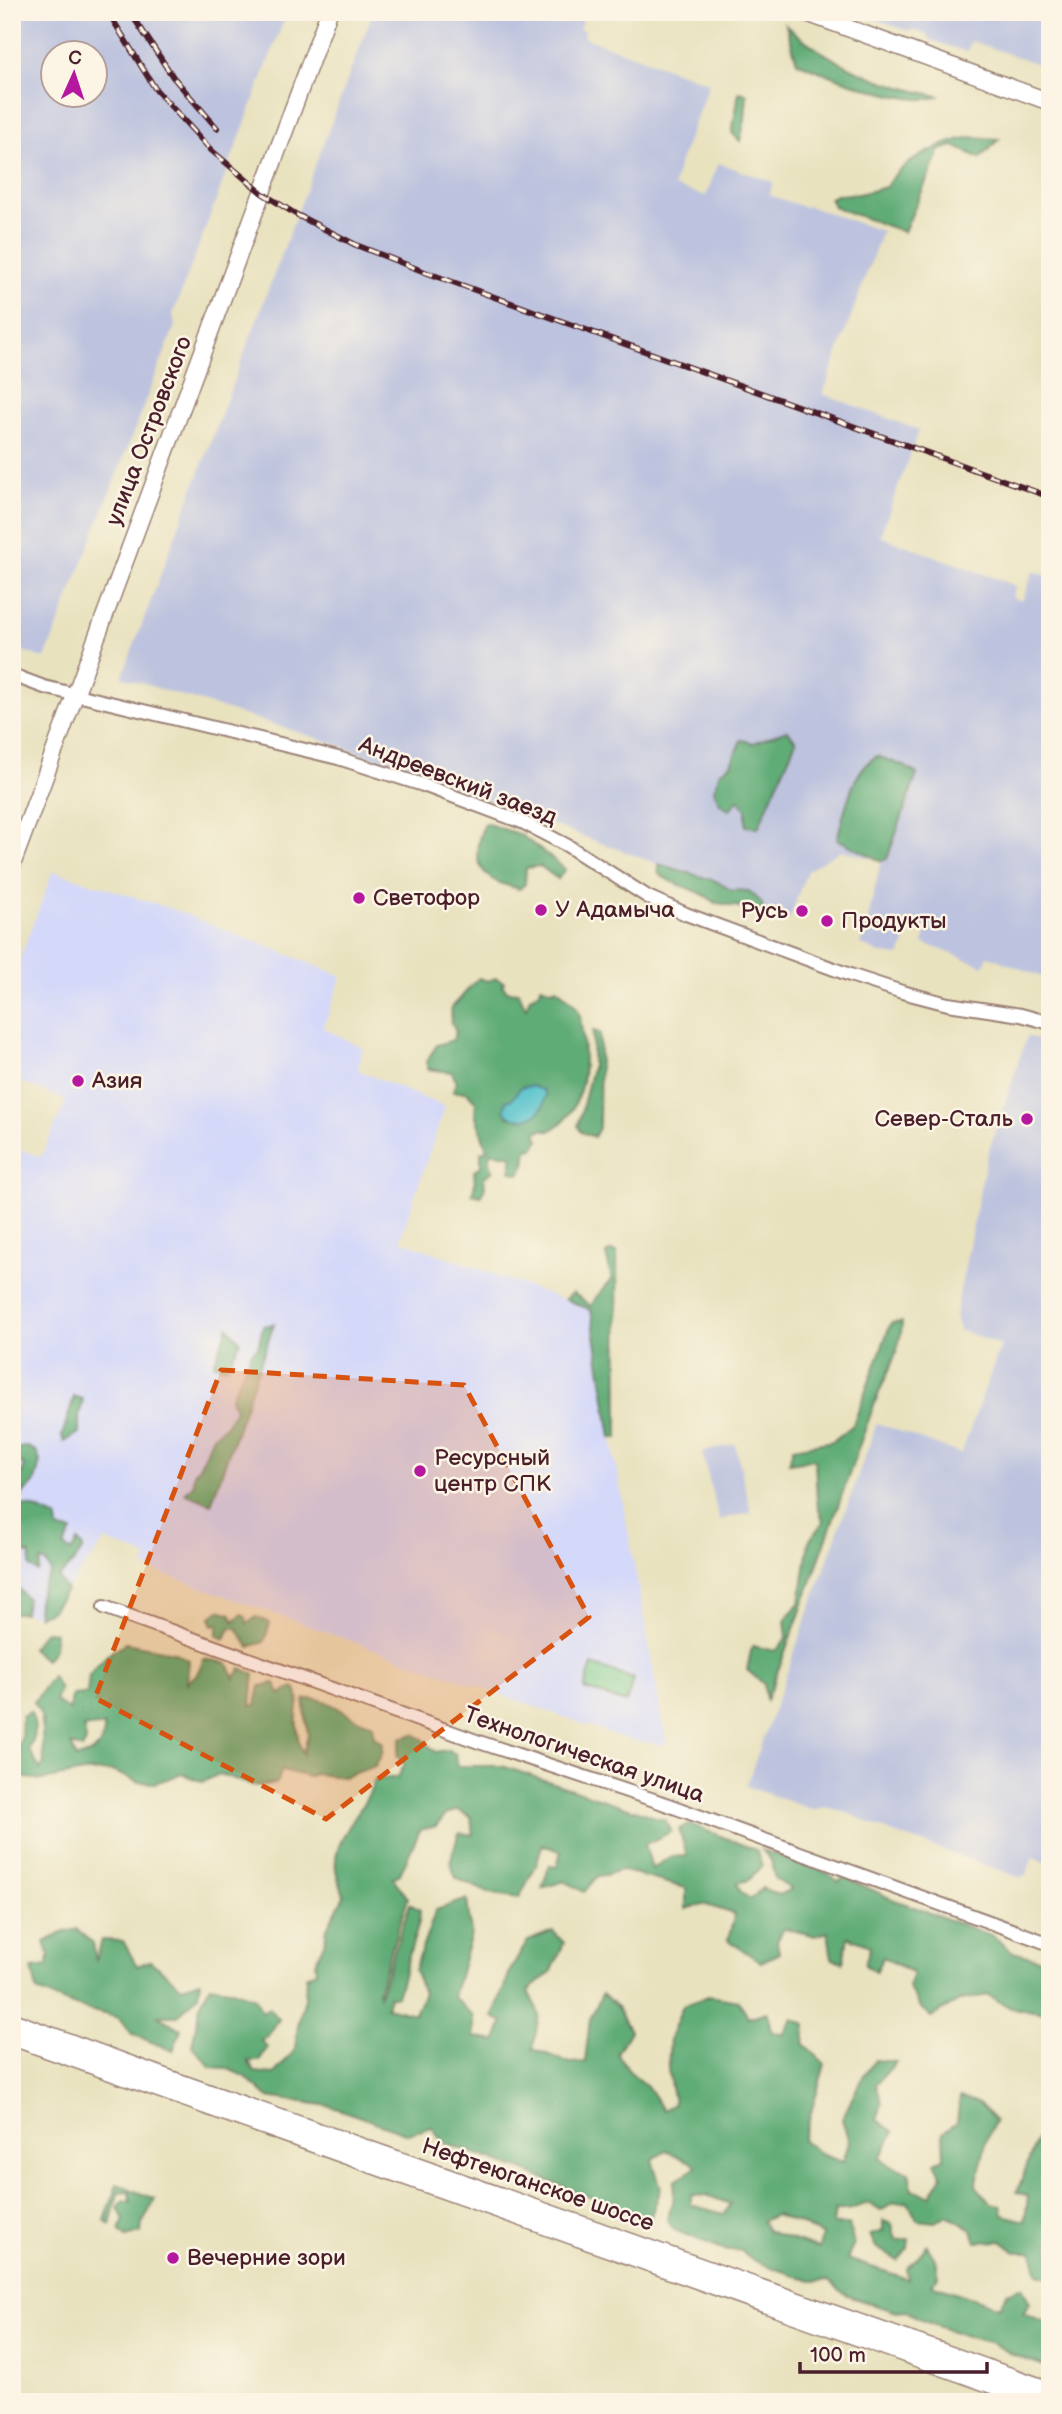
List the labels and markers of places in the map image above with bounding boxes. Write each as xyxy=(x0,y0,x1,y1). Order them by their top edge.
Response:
place label: Светофор xyxy=(373,884,480,912)
marker: Светофор xyxy=(351,890,367,906)
place label: У Адамыча xyxy=(555,896,675,924)
place label: Русь xyxy=(740,897,788,925)
marker: У Адамыча xyxy=(533,902,549,918)
marker: Русь xyxy=(794,903,810,919)
place label: Продукты xyxy=(841,907,947,935)
marker: Продукты xyxy=(819,913,835,929)
place label: Азия xyxy=(91,1067,143,1095)
marker: Азия xyxy=(70,1073,86,1089)
place label: Север-Сталь xyxy=(875,1105,1013,1133)
marker: Север-Сталь xyxy=(1019,1111,1035,1127)
place label: Ресурсный центр СПК xyxy=(434,1444,551,1498)
marker: Ресурсный центр СПК xyxy=(412,1463,428,1479)
place label: Вечерние зори xyxy=(187,2244,346,2272)
marker: Вечерние зори xyxy=(165,2250,181,2266)

